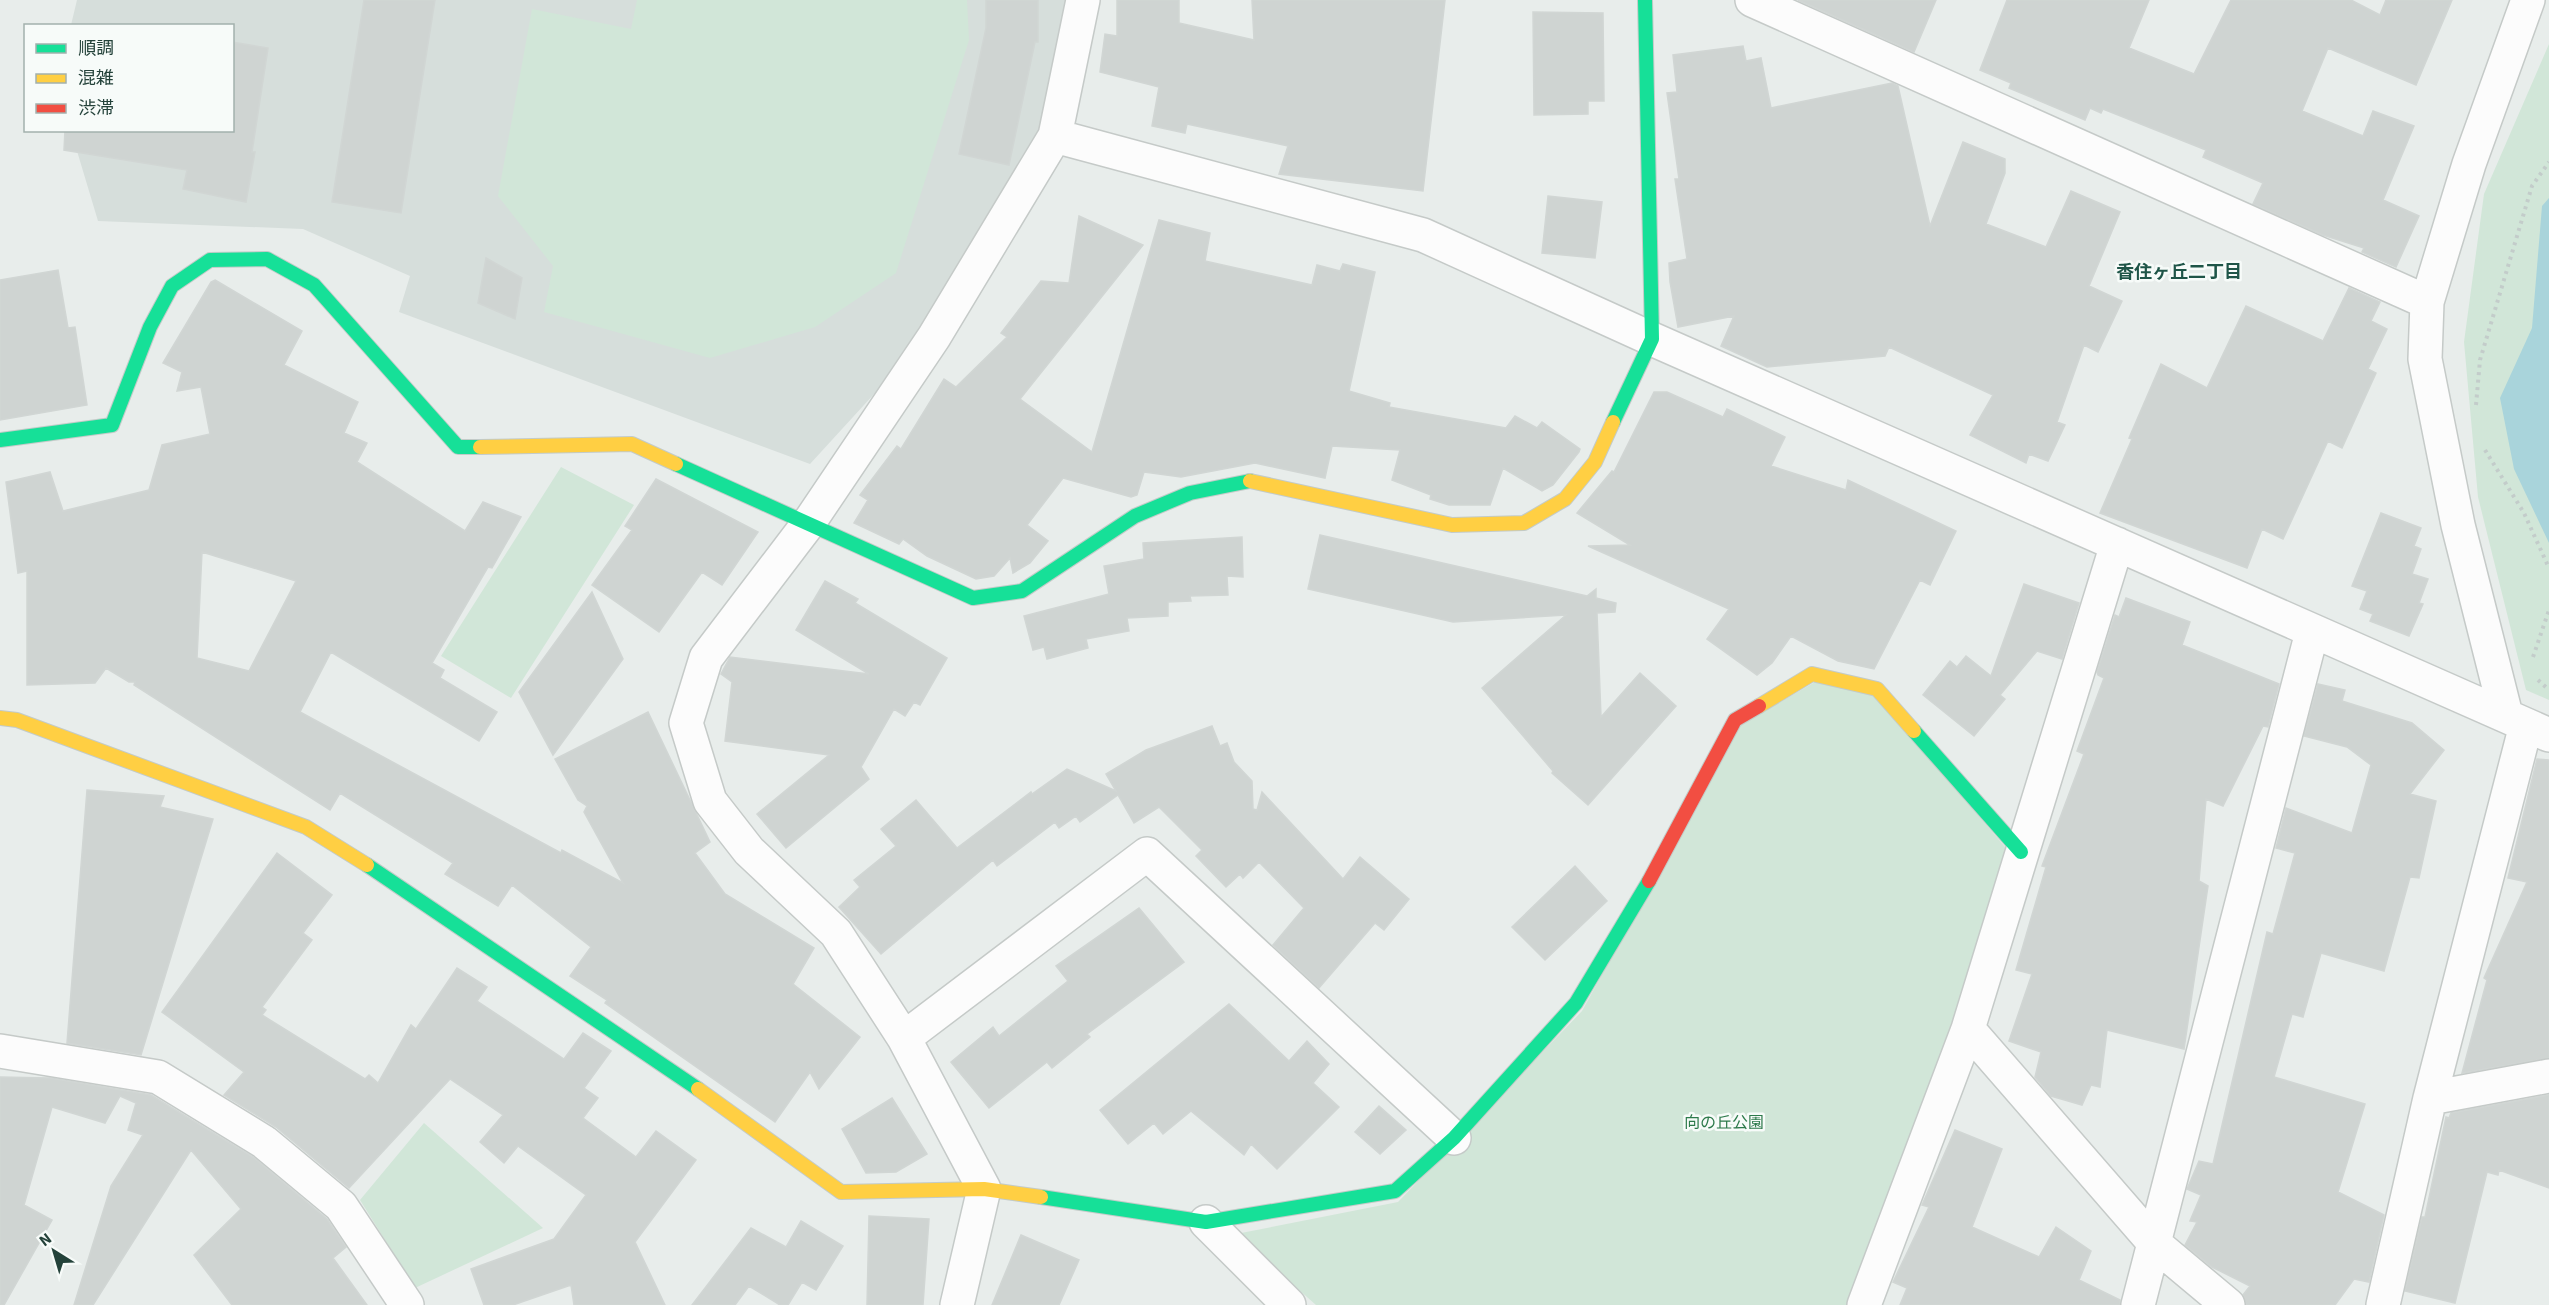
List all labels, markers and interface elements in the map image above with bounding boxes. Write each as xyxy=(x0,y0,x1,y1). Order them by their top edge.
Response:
legend xyxy=(24,24,234,132)
text: 順調 xyxy=(78,36,114,61)
text: 混雑 xyxy=(78,66,114,91)
text: 渋滞 xyxy=(78,96,114,121)
district label: 香住ヶ丘二丁目 xyxy=(2116,260,2242,285)
park label: 向の丘公園 xyxy=(1684,1112,1764,1134)
north arrow xyxy=(24,1221,84,1281)
text: N xyxy=(35,1228,56,1252)

